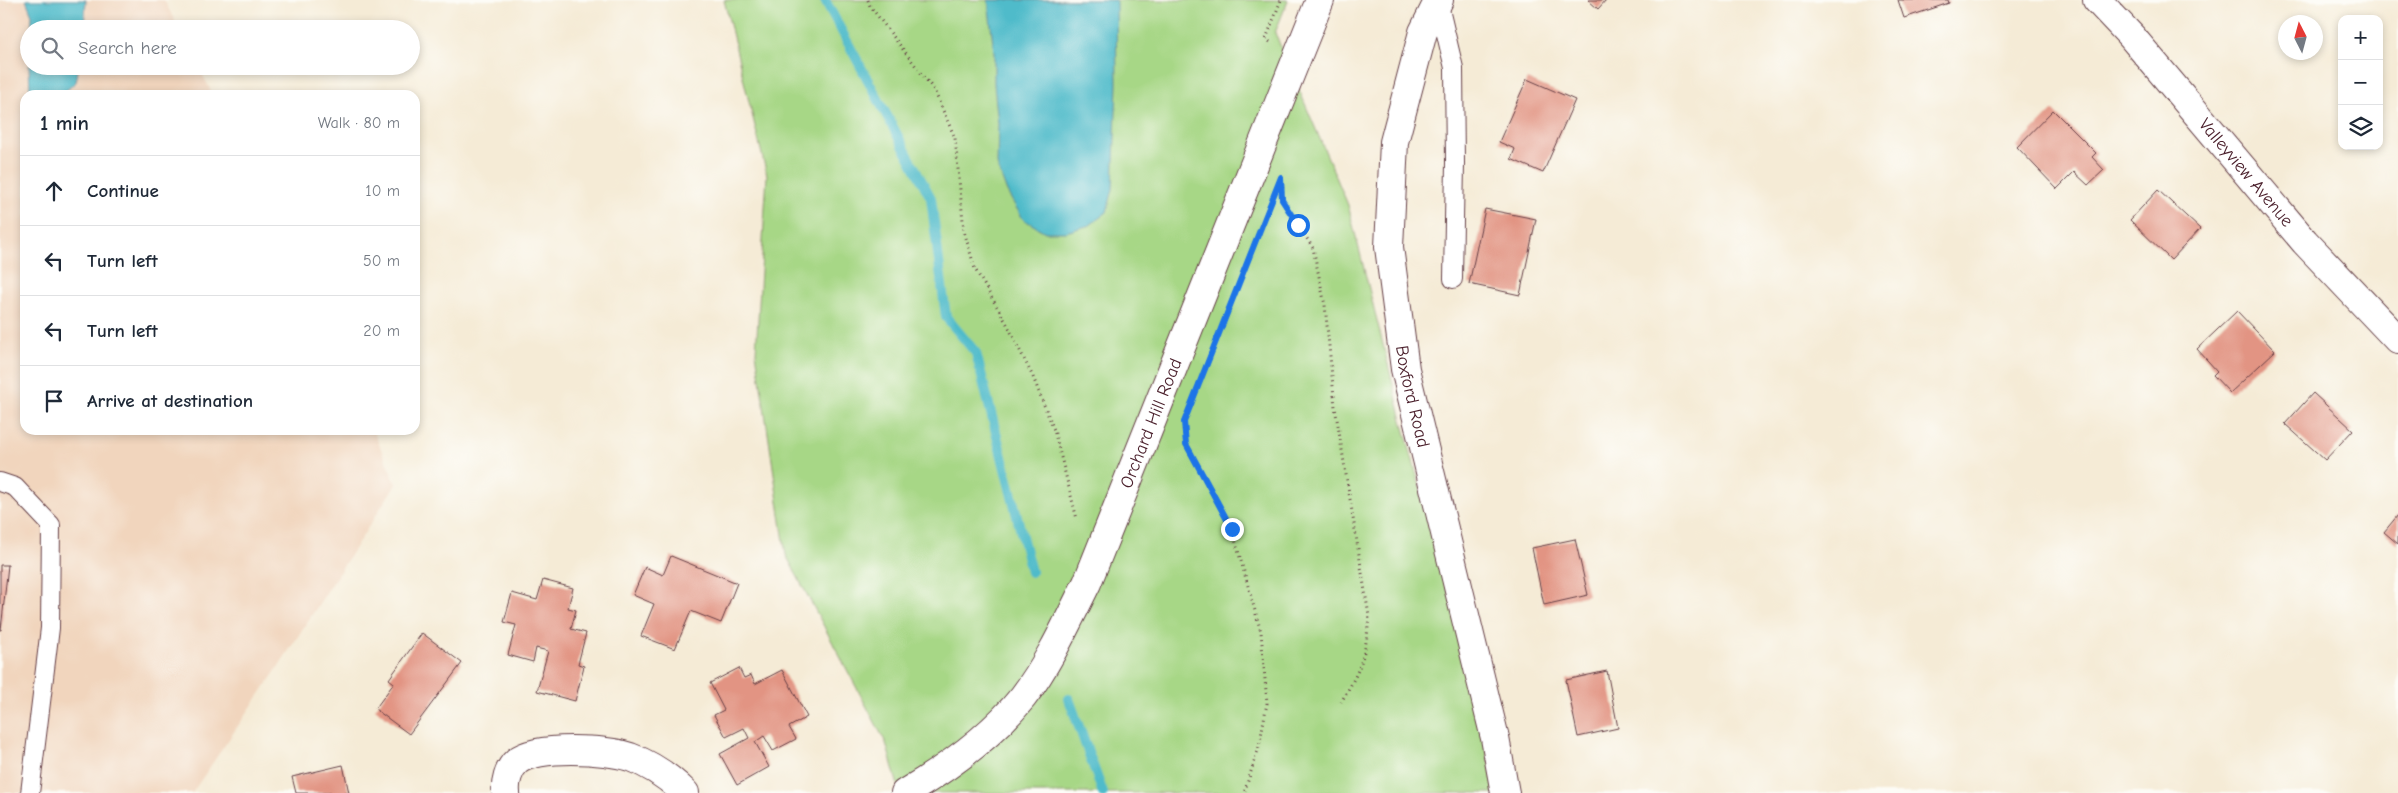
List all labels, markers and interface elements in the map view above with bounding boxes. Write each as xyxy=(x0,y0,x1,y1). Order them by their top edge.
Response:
north arrow xyxy=(2278,15,2323,60)
map controls xyxy=(2338,15,2383,150)
button: + xyxy=(2338,15,2383,60)
search box xyxy=(20,20,420,75)
icon: search xyxy=(38,34,66,62)
text: Search here xyxy=(78,37,177,59)
button: − xyxy=(2338,60,2383,105)
button: layers xyxy=(2338,105,2383,150)
text: 1 min xyxy=(40,111,89,135)
text: Walk · 80 m xyxy=(318,114,400,132)
street label: Valleyview Avenue xyxy=(2195,114,2298,231)
icon: ahead xyxy=(40,177,68,205)
text: Continue xyxy=(87,180,159,202)
text: 10 m xyxy=(365,182,400,200)
route start xyxy=(1287,214,1310,237)
icon: left xyxy=(40,247,68,275)
text: Turn left xyxy=(87,250,158,272)
text: 50 m xyxy=(363,252,400,270)
icon: left xyxy=(40,317,68,345)
text: Turn left xyxy=(87,320,158,342)
text: 20 m xyxy=(363,322,400,340)
street label: Boxford Road xyxy=(1392,344,1434,450)
street label: Orchard Hill Road xyxy=(1116,355,1186,491)
icon: arrive xyxy=(40,387,68,415)
text: Arrive at destination xyxy=(87,390,253,412)
route end xyxy=(1221,518,1244,541)

